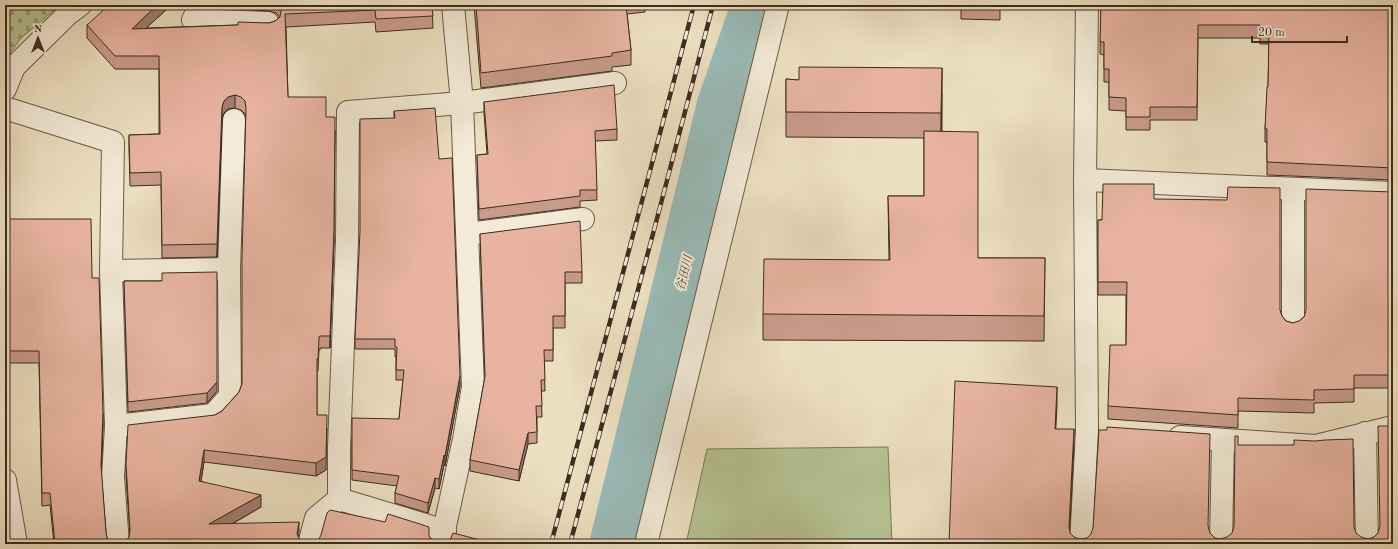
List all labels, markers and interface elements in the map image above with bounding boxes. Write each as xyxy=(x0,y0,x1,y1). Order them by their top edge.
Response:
north arrow xyxy=(18,18,58,58)
scale bar xyxy=(1252,18,1347,44)
text: N xyxy=(34,24,43,35)
text: 20 m xyxy=(1258,27,1285,39)
water label: 谷田川 xyxy=(674,252,696,292)

